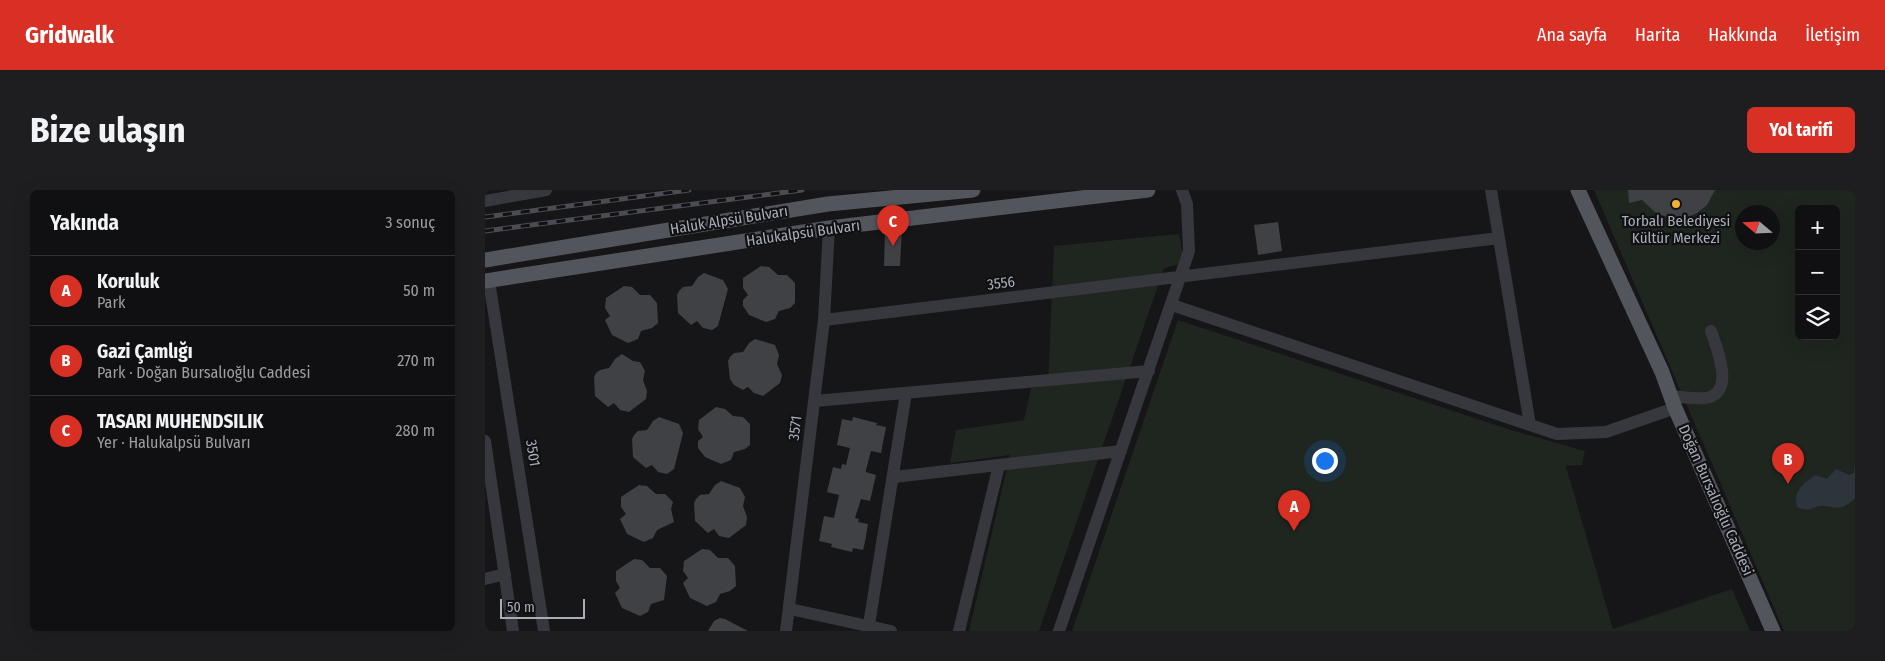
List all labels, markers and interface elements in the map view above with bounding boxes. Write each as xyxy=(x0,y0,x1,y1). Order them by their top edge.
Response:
text: Gridwalk xyxy=(25,21,114,49)
text: Ana sayfa xyxy=(1537,24,1607,46)
text: Harita xyxy=(1635,24,1680,46)
text: Hakkında xyxy=(1708,24,1777,46)
text: İletişim xyxy=(1805,24,1860,46)
button: Yol tarifi xyxy=(1747,107,1855,153)
text: Bize ulaşın xyxy=(30,109,185,151)
marker: Torbalı Belediyesi Kültür Merkezi xyxy=(1670,198,1682,210)
street label: Haluk Alpsü Bulvarı xyxy=(669,202,789,238)
pin: C xyxy=(877,205,909,246)
north arrow xyxy=(1735,205,1780,250)
map controls xyxy=(1795,205,1840,340)
button: + xyxy=(1795,205,1840,250)
text: Yakında xyxy=(50,210,119,236)
place label: Torbalı Belediyesi Kültür Merkezi xyxy=(1622,212,1730,247)
text: 3 sonuç xyxy=(385,213,435,232)
street label: Halukalpsü Bulvarı xyxy=(745,216,861,250)
button: − xyxy=(1795,250,1840,295)
text: Koruluk xyxy=(97,270,159,293)
street label: 3556 xyxy=(986,272,1016,294)
text: A xyxy=(62,281,70,300)
text: 50 m xyxy=(403,281,435,300)
text: Park xyxy=(97,293,125,312)
button: layers xyxy=(1795,295,1840,340)
text: Gazi Çamlığı xyxy=(97,340,193,363)
text: B xyxy=(62,351,70,370)
text: 270 m xyxy=(397,351,435,370)
text: Park · Doğan Bursalıoğlu Caddesi xyxy=(97,363,310,382)
text: TASARI MUHENDSILIK xyxy=(97,410,263,433)
street label: 3571 xyxy=(785,414,805,442)
text: C xyxy=(62,421,70,440)
text: 280 m xyxy=(396,421,435,440)
street label: Doğan Bursalıoğlu Caddesi xyxy=(1675,422,1757,578)
text: Yer · Halukalpsü Bulvarı xyxy=(97,433,251,452)
street label: 3501 xyxy=(522,438,544,468)
pin: B xyxy=(1772,443,1804,484)
your location xyxy=(1312,448,1338,474)
pin: A xyxy=(1278,490,1310,531)
scale bar xyxy=(500,596,585,619)
text: 50 m xyxy=(507,599,535,616)

